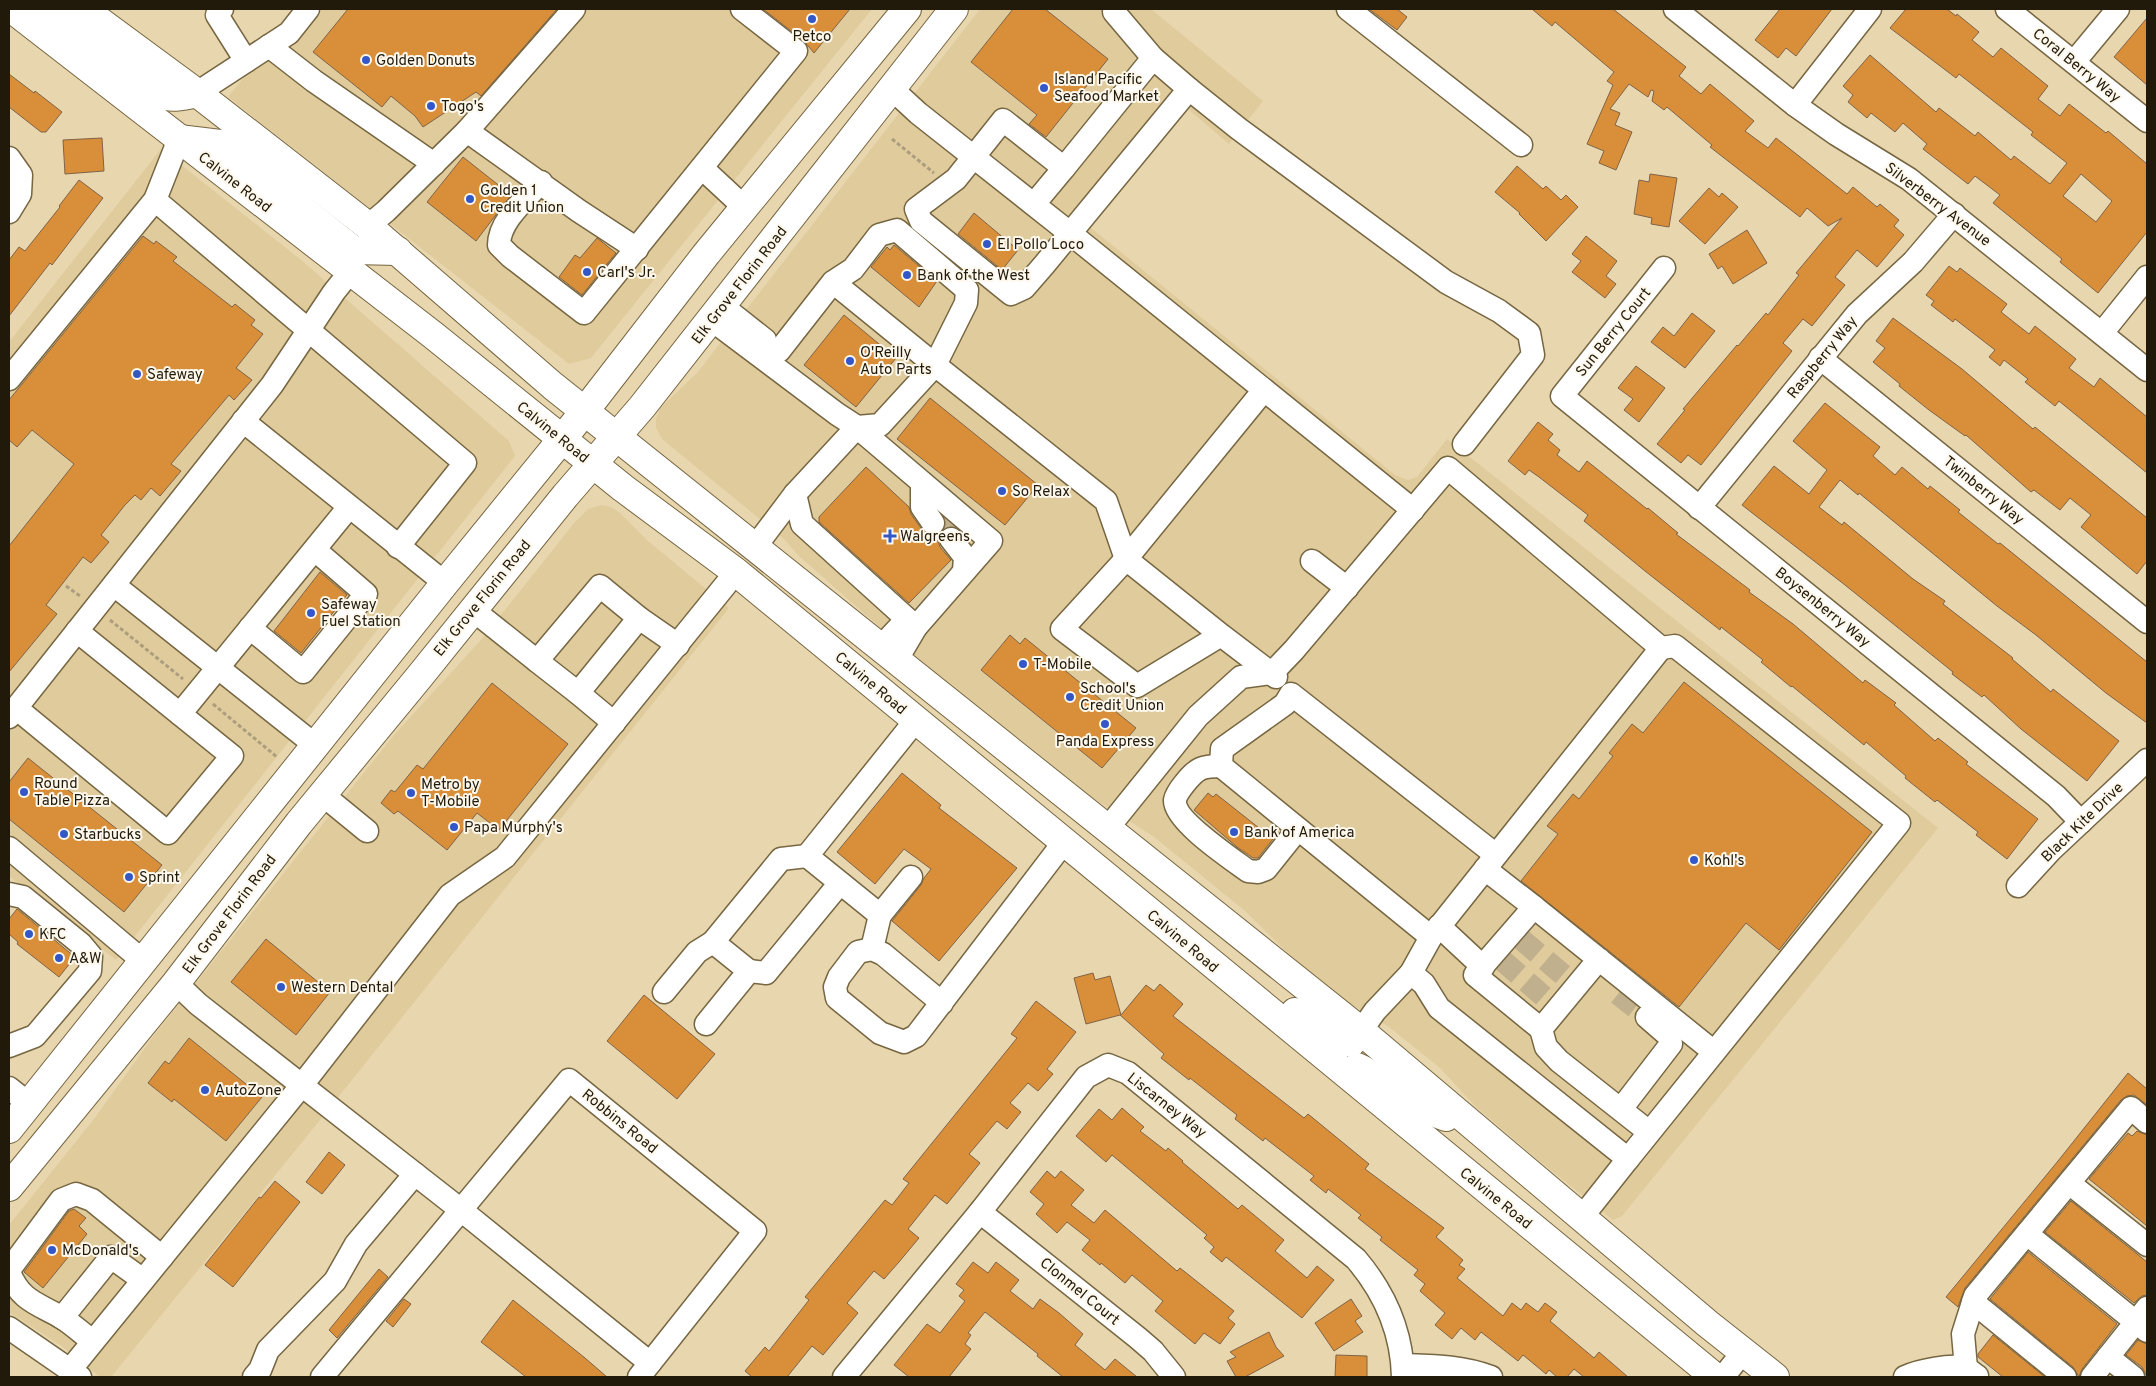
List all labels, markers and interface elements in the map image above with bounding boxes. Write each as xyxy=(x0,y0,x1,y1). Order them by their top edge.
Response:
marker: Petco xyxy=(806,13,818,25)
street label: Coral Berry Way xyxy=(2028,25,2124,108)
place label: Petco xyxy=(793,28,831,47)
place label: Golden Donuts xyxy=(376,52,475,71)
marker: Golden Donuts xyxy=(360,54,372,66)
place label: Island Pacific Seafood Market xyxy=(1054,71,1159,107)
marker: Island Pacific Seafood Market xyxy=(1038,82,1050,94)
place label: Togo's xyxy=(441,98,484,117)
marker: Togo's xyxy=(425,100,437,112)
street label: Calvine Road xyxy=(194,149,275,218)
street label: Silverberry Avenue xyxy=(1880,159,1994,251)
place label: Golden 1 Credit Union xyxy=(480,182,564,218)
marker: Golden 1 Credit Union xyxy=(464,193,476,205)
street label: Elk Grove Florin Road xyxy=(688,223,792,349)
place label: El Pollo Loco xyxy=(997,236,1084,255)
marker: El Pollo Loco xyxy=(981,238,993,250)
place label: Carl's Jr. xyxy=(597,264,655,283)
marker: Carl's Jr. xyxy=(581,266,593,278)
place label: Bank of the West xyxy=(917,267,1030,286)
marker: Bank of the West xyxy=(901,269,913,281)
street label: Sun Berry Court xyxy=(1572,284,1656,381)
street label: Raspberry Way xyxy=(1784,313,1862,403)
place label: O'Reilly Auto Parts xyxy=(860,344,932,380)
marker: O'Reilly Auto Parts xyxy=(844,355,856,367)
place label: Safeway xyxy=(147,366,203,385)
marker: Safeway xyxy=(131,368,143,380)
street label: Calvine Road xyxy=(512,398,592,468)
street label: Twinberry Way xyxy=(1939,453,2028,530)
place label: So Relax xyxy=(1012,483,1070,502)
marker: So Relax xyxy=(996,485,1008,497)
place label: Walgreens xyxy=(900,528,970,547)
marker: Walgreens xyxy=(884,530,896,542)
street label: Elk Grove Florin Road xyxy=(430,537,536,661)
street label: Boysenberry Way xyxy=(1771,564,1874,652)
place label: Safeway Fuel Station xyxy=(321,596,401,632)
marker: Safeway Fuel Station xyxy=(305,607,317,619)
street label: Calvine Road xyxy=(830,649,910,720)
place label: T-Mobile xyxy=(1033,656,1092,675)
marker: T-Mobile xyxy=(1017,658,1029,670)
place label: School's Credit Union xyxy=(1080,680,1164,716)
marker: School's Credit Union xyxy=(1064,691,1076,703)
marker: Panda Express xyxy=(1099,718,1111,730)
place label: Panda Express xyxy=(1056,733,1154,752)
place label: Round Table Pizza xyxy=(34,775,110,811)
place label: Metro by T-Mobile xyxy=(421,776,480,812)
street label: Black Kite Drive xyxy=(2038,779,2128,867)
marker: Round Table Pizza xyxy=(18,786,30,798)
marker: Metro by T-Mobile xyxy=(405,787,417,799)
place label: Papa Murphy's xyxy=(464,819,563,838)
marker: Papa Murphy's xyxy=(448,821,460,833)
place label: Bank of America xyxy=(1244,824,1354,843)
place label: Starbucks xyxy=(74,826,141,845)
marker: Bank of America xyxy=(1228,826,1240,838)
marker: Starbucks xyxy=(58,828,70,840)
street label: Elk Grove Florin Road xyxy=(179,851,281,978)
place label: Kohl's xyxy=(1704,852,1745,871)
marker: Kohl's xyxy=(1688,854,1700,866)
place label: Sprint xyxy=(139,869,180,888)
marker: Sprint xyxy=(123,871,135,883)
street label: Calvine Road xyxy=(1142,907,1222,978)
place label: KFC xyxy=(39,926,67,945)
marker: KFC xyxy=(23,928,35,940)
place label: A&W xyxy=(69,950,102,969)
marker: A&W xyxy=(53,952,65,964)
place label: Western Dental xyxy=(291,979,393,998)
marker: Western Dental xyxy=(275,981,287,993)
street label: Liscarney Way xyxy=(1122,1069,1210,1143)
place label: AutoZone xyxy=(215,1082,282,1101)
marker: AutoZone xyxy=(199,1084,211,1096)
street label: Robbins Road xyxy=(577,1086,661,1159)
street label: Calvine Road xyxy=(1455,1164,1535,1234)
place label: McDonald's xyxy=(62,1242,139,1261)
marker: McDonald's xyxy=(46,1244,58,1256)
street label: Clonmel Court xyxy=(1035,1254,1123,1330)

